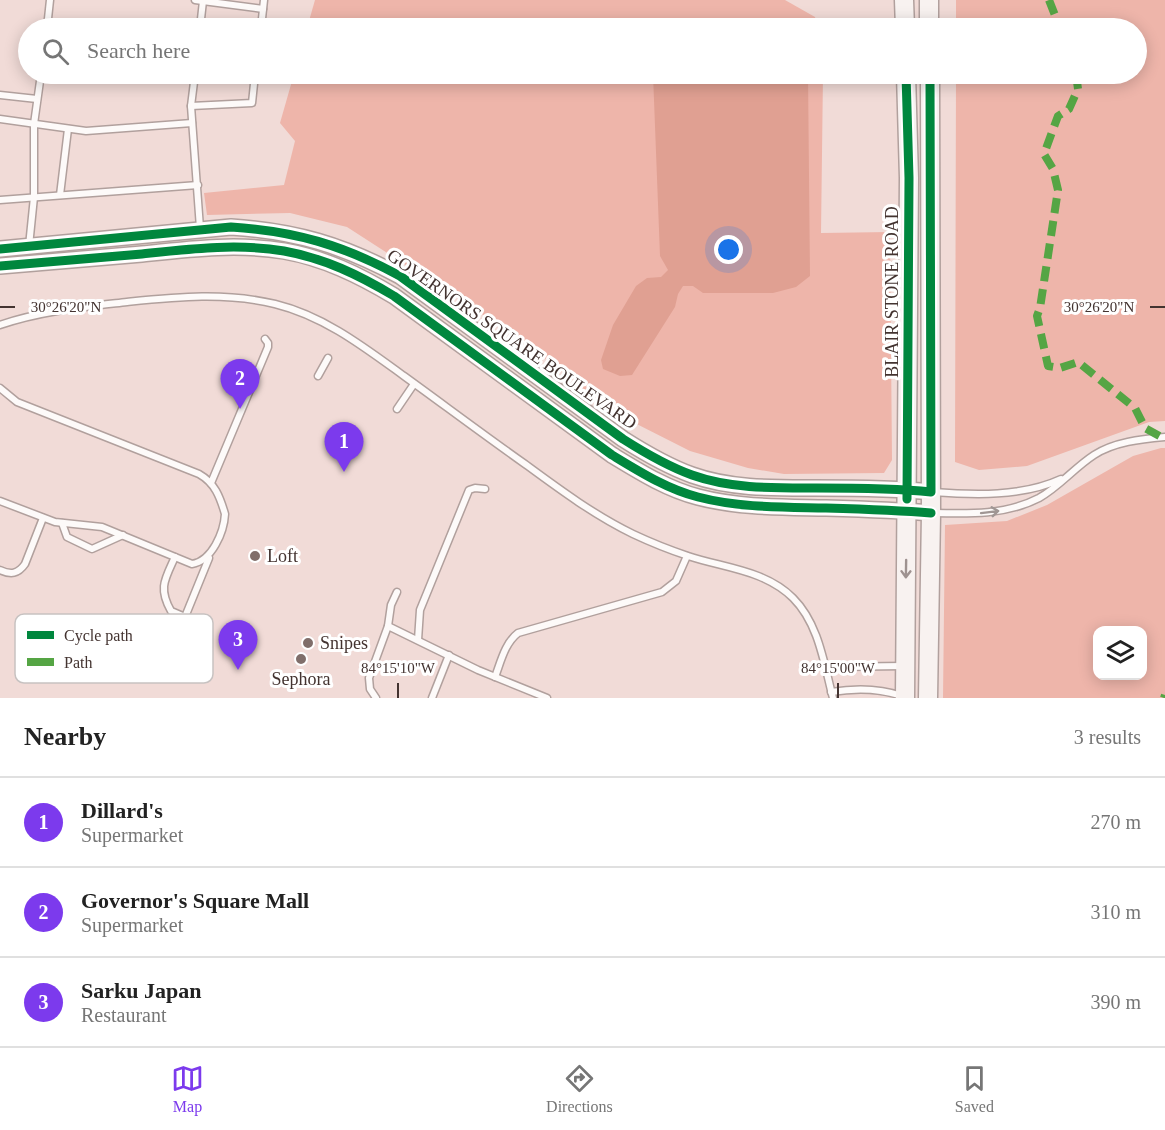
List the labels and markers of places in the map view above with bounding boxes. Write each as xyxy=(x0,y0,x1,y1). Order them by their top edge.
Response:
pin: 2 xyxy=(220,360,260,409)
pin: 1 xyxy=(324,422,364,472)
place label: Loft xyxy=(267,546,298,566)
marker: Loft xyxy=(248,549,262,563)
pin: 3 xyxy=(218,620,258,670)
place label: Snipes xyxy=(320,633,368,653)
marker: Snipes xyxy=(301,636,315,650)
marker: Sephora xyxy=(294,652,308,666)
place label: Sephora xyxy=(272,669,331,689)

